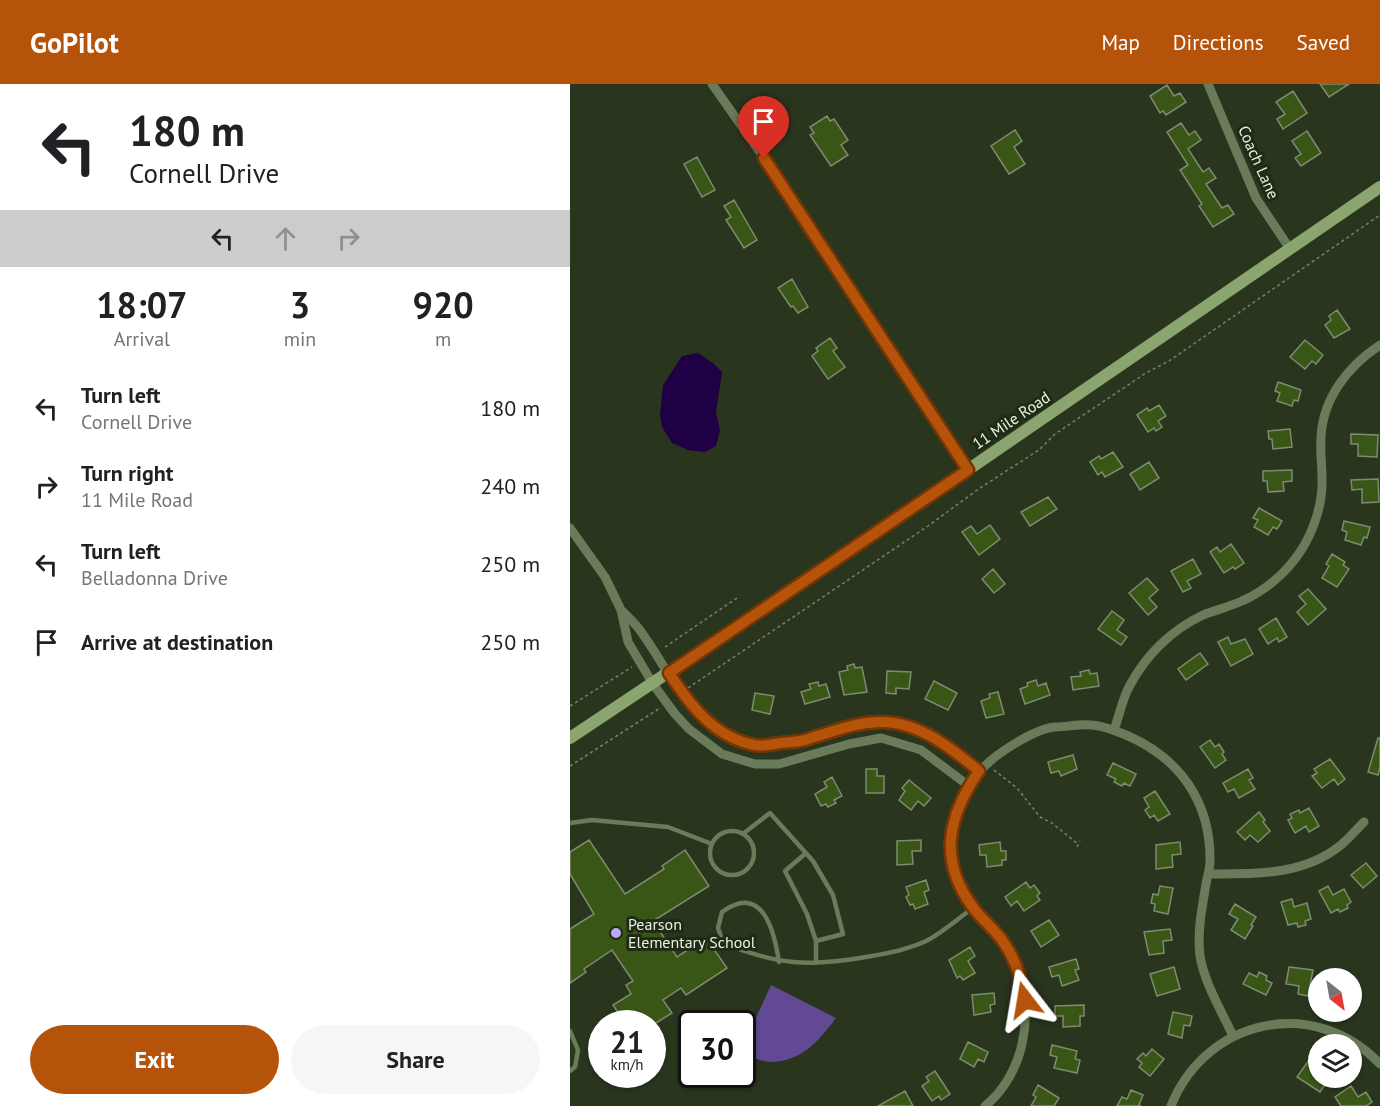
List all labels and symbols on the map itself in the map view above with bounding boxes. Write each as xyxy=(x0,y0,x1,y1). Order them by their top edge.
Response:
pin xyxy=(738,96,789,158)
street label: Coach Lane xyxy=(1234,122,1284,202)
street label: 11 Mile Road xyxy=(968,387,1054,453)
place label: Pearson Elementary School xyxy=(628,914,756,952)
marker: Pearson Elementary School xyxy=(609,926,623,940)
position arrow xyxy=(993,968,1057,1032)
north arrow xyxy=(1308,968,1362,1022)
speed limit sign: 30 xyxy=(678,1010,756,1088)

